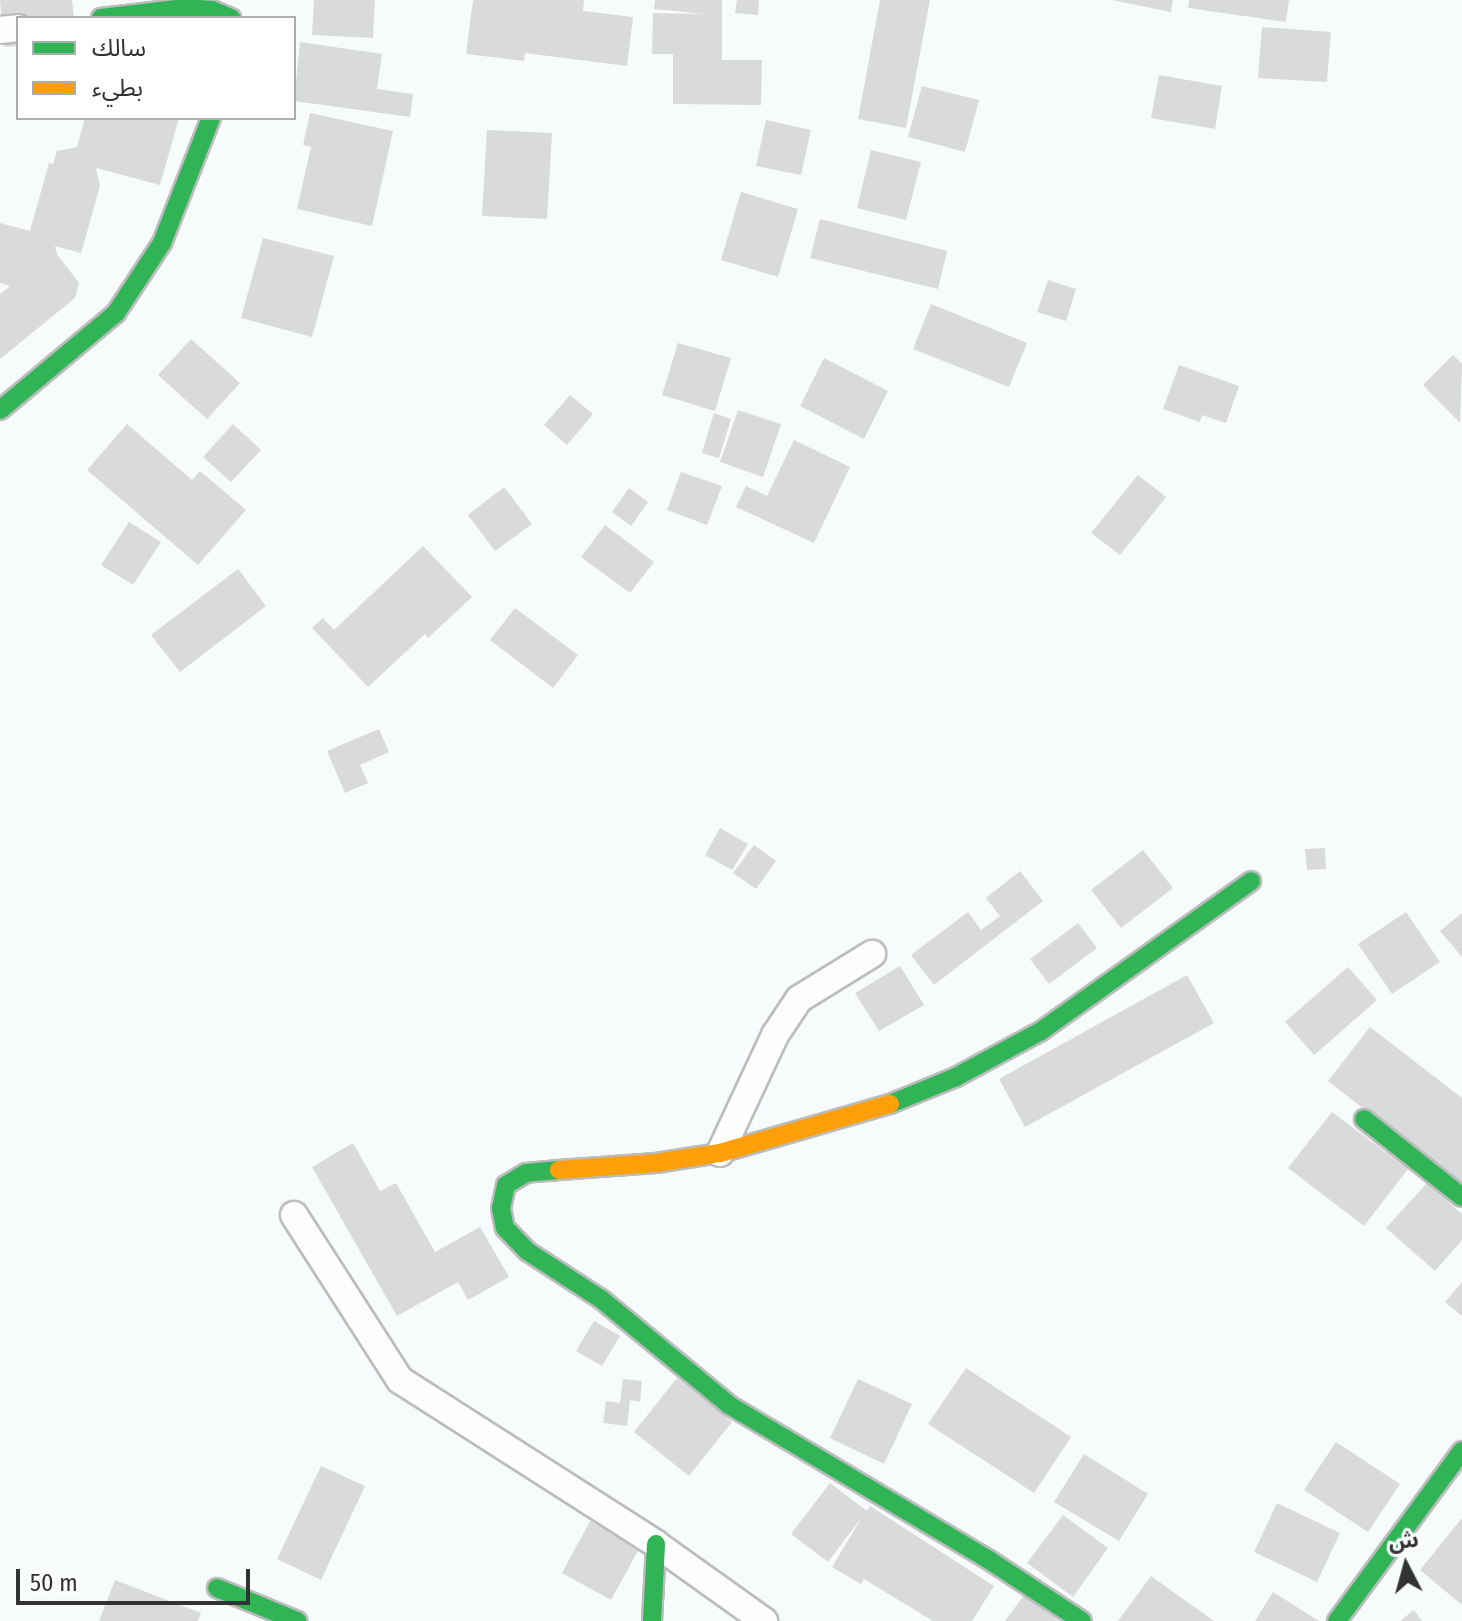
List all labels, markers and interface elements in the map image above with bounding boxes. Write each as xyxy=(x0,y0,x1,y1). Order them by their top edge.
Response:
legend xyxy=(16,16,296,120)
text: سالك xyxy=(92,34,146,62)
text: بطيء xyxy=(92,74,143,102)
north arrow xyxy=(1366,1525,1446,1605)
text: ش xyxy=(1387,1526,1420,1556)
scale bar xyxy=(20,1553,254,1603)
text: 50 m xyxy=(30,1569,78,1597)

